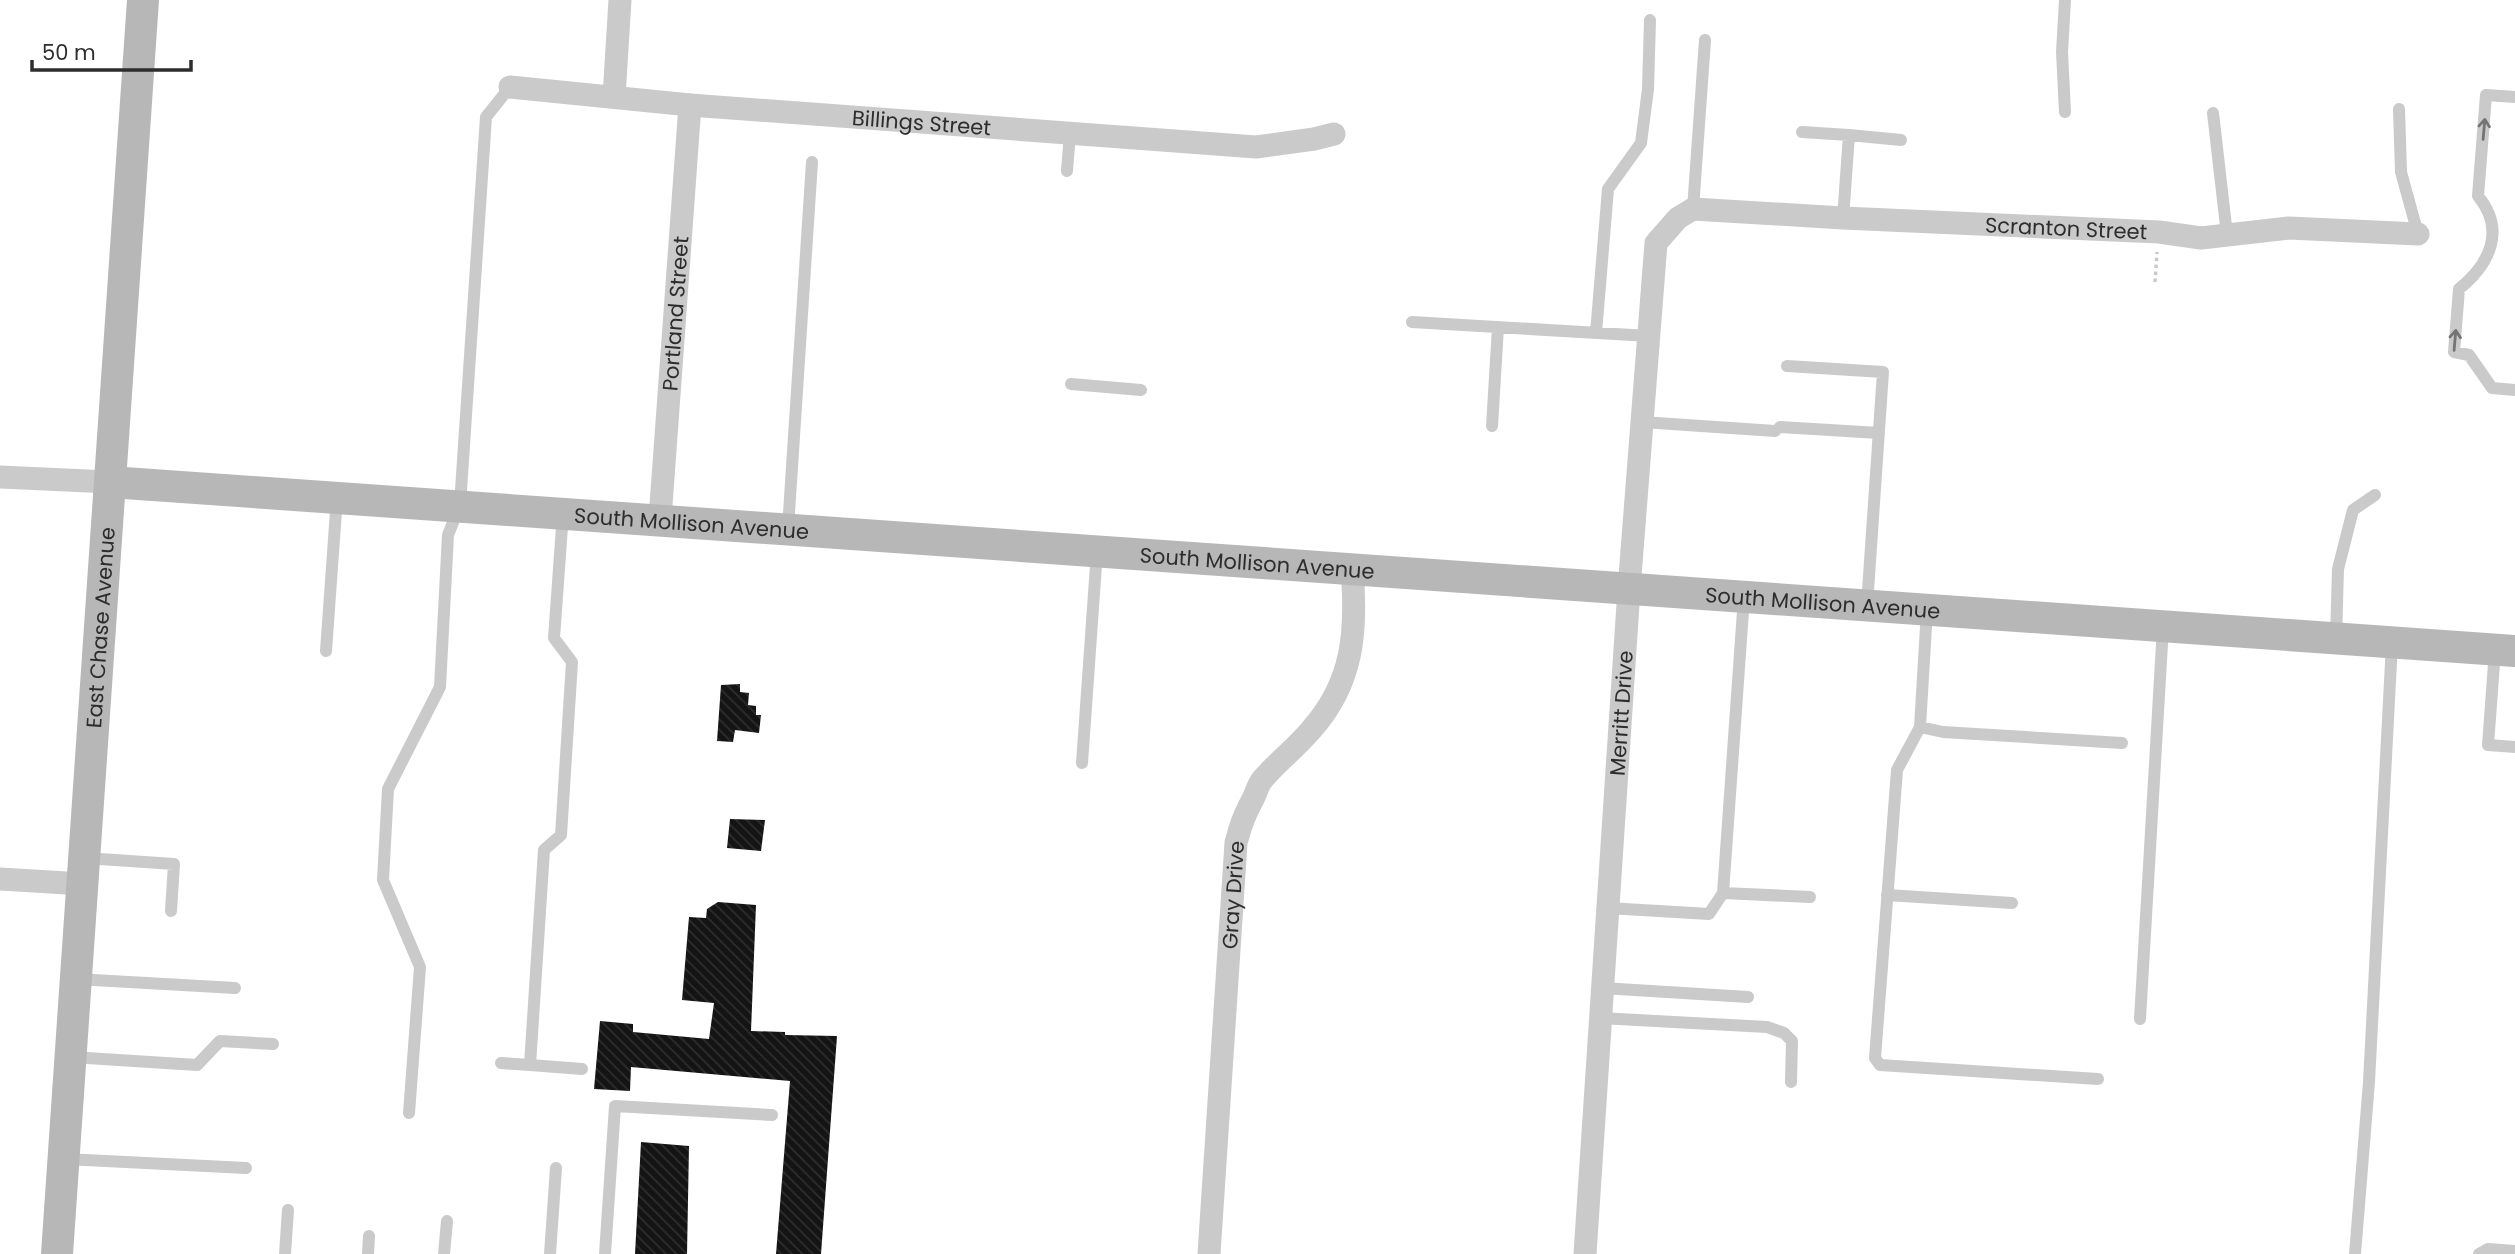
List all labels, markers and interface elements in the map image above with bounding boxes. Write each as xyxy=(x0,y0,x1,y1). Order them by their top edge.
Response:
scale bar xyxy=(32,28,191,72)
text: 50 m xyxy=(42,38,96,67)
street label: Billings Street xyxy=(851,103,992,142)
one-way arrow xyxy=(2478,118,2491,140)
street label: Scranton Street xyxy=(1985,210,2148,246)
street label: Portland Street xyxy=(655,235,695,392)
one-way arrow xyxy=(2449,329,2462,352)
street label: South Mollison Avenue xyxy=(573,500,810,546)
street label: East Chase Avenue xyxy=(79,526,121,729)
street label: South Mollison Avenue xyxy=(1139,540,1376,585)
street label: South Mollison Avenue xyxy=(1704,580,1941,625)
street label: Merritt Drive xyxy=(1602,650,1639,777)
street label: Gray Drive xyxy=(1215,840,1251,950)

